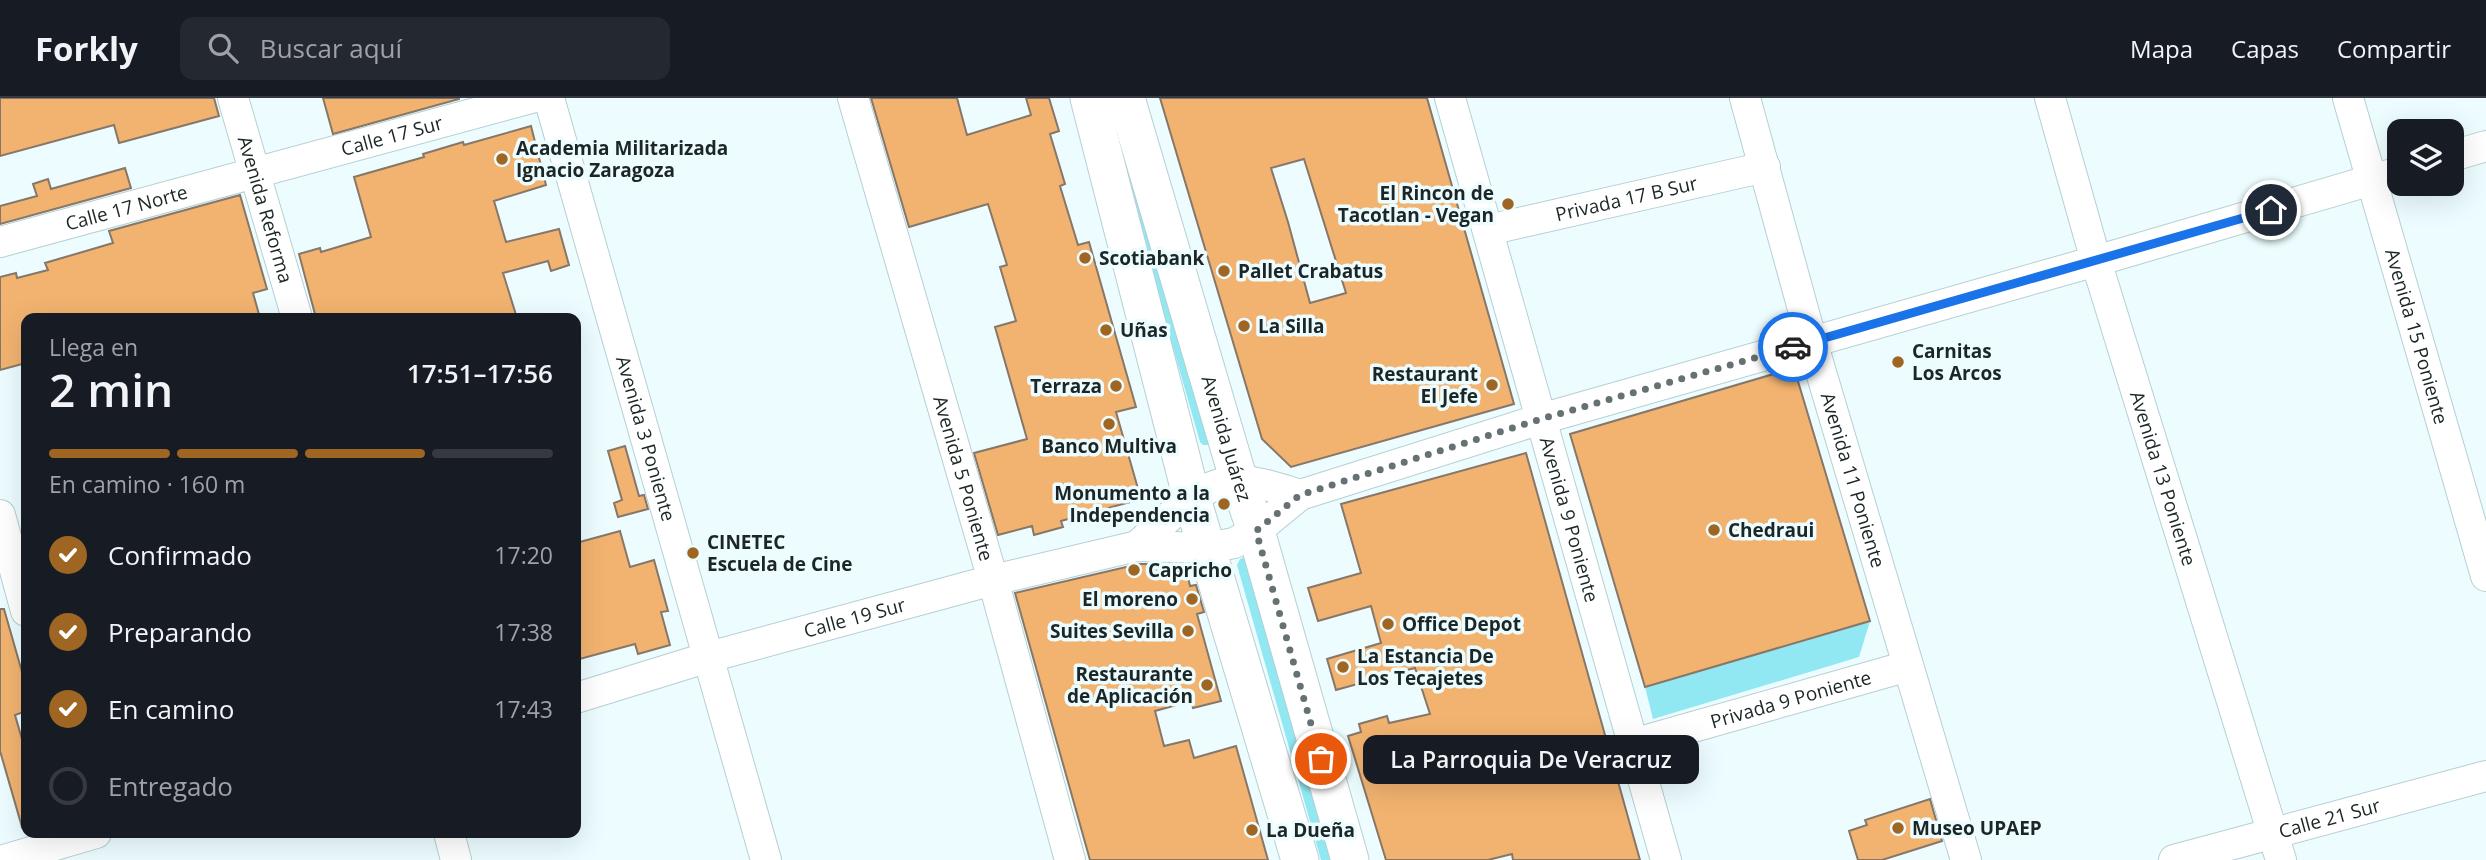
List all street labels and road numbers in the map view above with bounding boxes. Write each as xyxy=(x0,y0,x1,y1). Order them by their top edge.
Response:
street label: Calle 17 Sur xyxy=(338,109,446,162)
street label: Avenida Reforma xyxy=(232,133,299,286)
street label: Privada 17 B Sur xyxy=(1553,170,1700,227)
street label: Calle 17 Norte xyxy=(63,179,190,237)
street label: Avenida 15 Poniente xyxy=(2379,245,2454,427)
street label: Avenida 3 Poniente xyxy=(610,353,682,524)
street label: Avenida Juárez xyxy=(1196,372,1258,505)
street label: Avenida 13 Poniente xyxy=(2124,388,2202,569)
street label: Avenida 11 Poniente xyxy=(1815,389,1891,571)
street label: Avenida 5 Poniente xyxy=(927,393,1000,564)
street label: Avenida 9 Poniente xyxy=(1534,434,1605,605)
street label: Calle 19 Sur xyxy=(801,591,909,644)
street label: Privada 9 Poniente xyxy=(1707,664,1874,734)
street label: Calle 21 Sur xyxy=(2276,792,2383,844)

